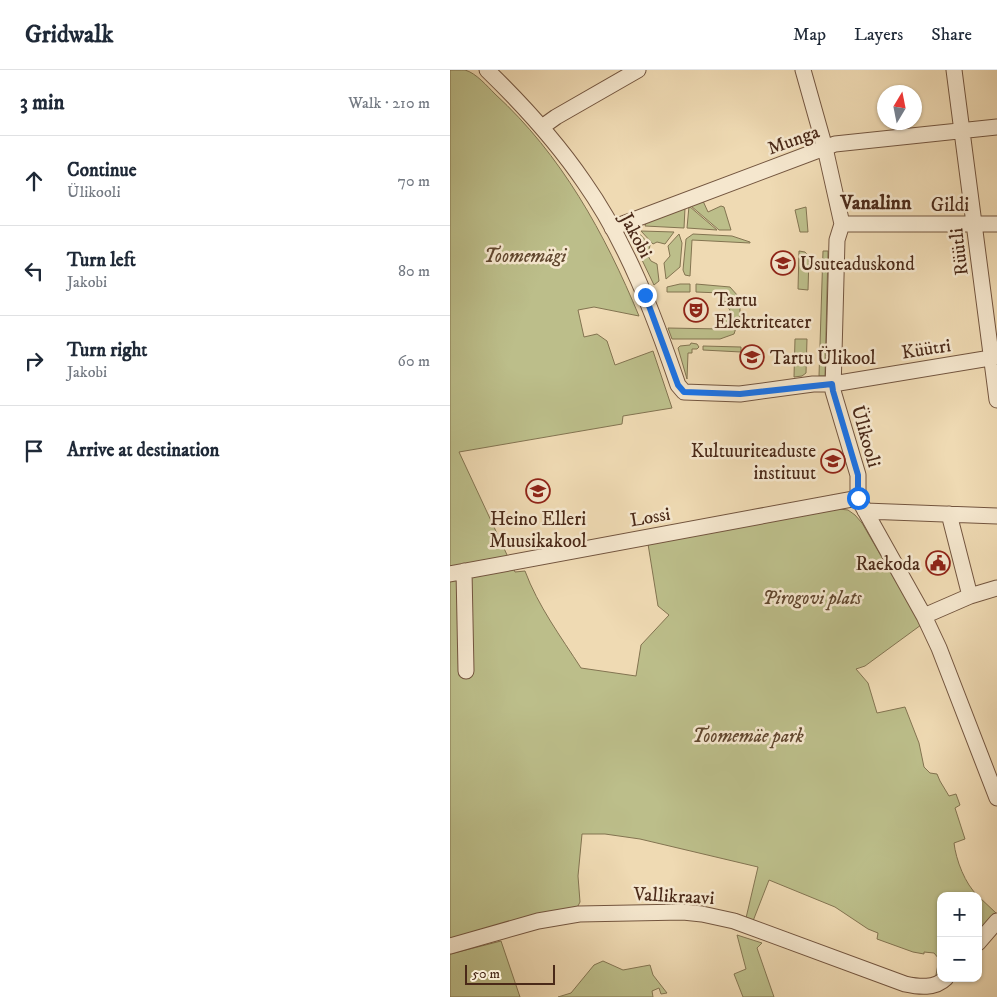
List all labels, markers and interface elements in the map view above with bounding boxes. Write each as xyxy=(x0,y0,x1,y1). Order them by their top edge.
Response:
text: Gridwalk xyxy=(25,20,113,50)
text: Map xyxy=(793,24,826,46)
text: Layers xyxy=(854,24,903,46)
text: Share xyxy=(931,24,972,46)
north arrow xyxy=(877,85,922,130)
text: 3 min xyxy=(20,90,65,116)
text: Walk · 210 m xyxy=(348,93,430,113)
street label: Munga xyxy=(764,120,823,160)
text: Continue xyxy=(67,159,137,182)
icon: ahead xyxy=(20,167,48,195)
text: 70 m xyxy=(398,171,430,191)
text: Ülikooli xyxy=(67,182,121,202)
district label: Vanalinn xyxy=(840,191,912,216)
street label: Gildi xyxy=(931,194,969,217)
street label: Jakobi xyxy=(613,208,657,262)
street label: Rüütli xyxy=(945,227,974,277)
park label: Toomemägi xyxy=(484,245,567,268)
text: Turn left xyxy=(67,249,136,272)
school or university icon: Usuteaduskond xyxy=(770,250,796,276)
place label: Usuteaduskond xyxy=(800,253,915,276)
icon: left xyxy=(20,257,48,285)
text: 80 m xyxy=(398,261,430,281)
text: Jakobi xyxy=(67,272,107,292)
route end xyxy=(634,284,657,307)
place label: Tartu Elektriteater xyxy=(714,289,811,334)
theatre icon: Tartu Elektriteater xyxy=(683,297,709,323)
street label: Küütri xyxy=(900,334,953,365)
text: Turn right xyxy=(67,339,147,362)
school or university icon: Tartu Ülikool xyxy=(739,344,765,370)
place label: Tartu Ülikool xyxy=(770,346,876,370)
icon: right xyxy=(20,347,48,375)
text: 60 m xyxy=(398,351,430,371)
text: Jakobi xyxy=(67,362,107,382)
street label: Ülikooli xyxy=(846,402,886,470)
icon: arrive xyxy=(20,437,48,465)
text: Arrive at destination xyxy=(67,439,219,462)
place label: Kultuuriteaduste instituut xyxy=(691,440,816,485)
school or university icon: Kultuuriteaduste instituut xyxy=(820,448,846,474)
school or university icon: Heino Elleri Muusikakool xyxy=(525,478,551,504)
route start xyxy=(847,487,870,510)
street label: Lossi xyxy=(628,503,672,532)
place label: Heino Elleri Muusikakool xyxy=(489,508,587,553)
public building icon: Raekoda xyxy=(925,550,951,576)
place label: Raekoda xyxy=(855,553,920,576)
park label: Pirogovi plats xyxy=(762,587,863,611)
park label: Toomemäe park xyxy=(692,725,804,749)
street label: Vallikraavi xyxy=(632,883,715,910)
map controls xyxy=(937,892,982,982)
button: + xyxy=(937,892,982,937)
button: − xyxy=(937,937,982,982)
scale bar xyxy=(465,962,555,985)
text: 50 m xyxy=(472,965,500,983)

